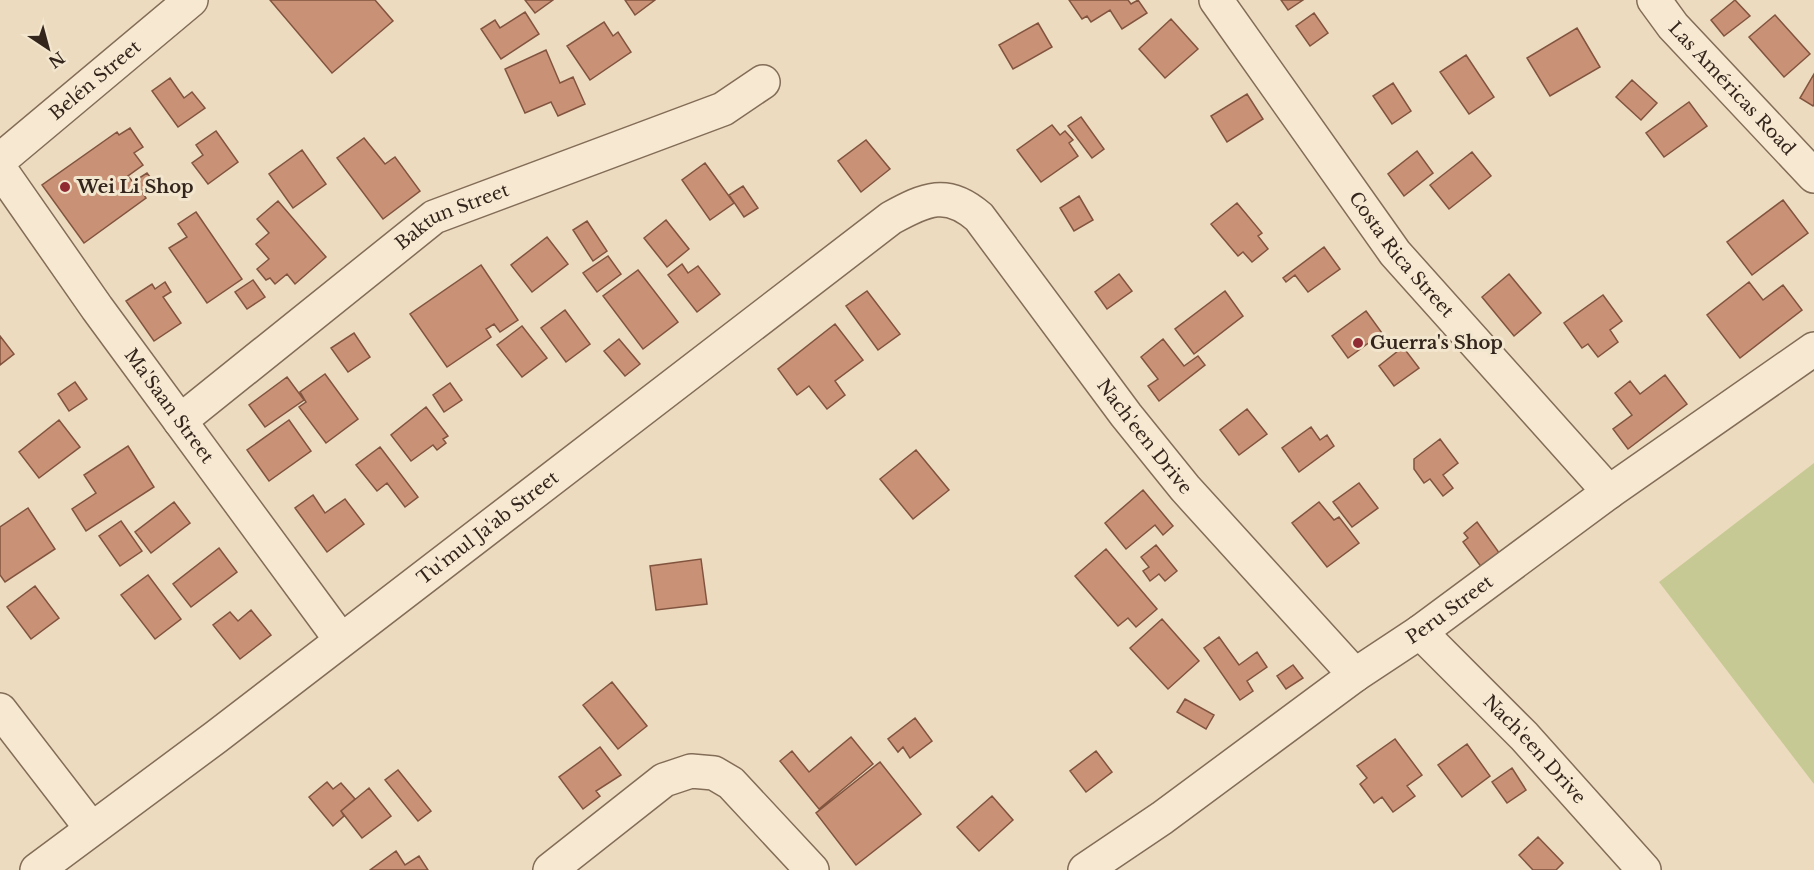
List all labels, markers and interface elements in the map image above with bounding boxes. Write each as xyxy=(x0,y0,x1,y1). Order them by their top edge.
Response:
street label: Las Américas Road xyxy=(1664,17,1800,160)
north arrow xyxy=(18,18,78,78)
street label: Belén Street xyxy=(45,36,145,125)
text: N xyxy=(45,48,69,73)
place label: Wei Li Shop xyxy=(76,176,194,198)
street label: Baktun Street xyxy=(391,179,512,255)
marker: Wei Li Shop xyxy=(58,180,72,194)
street label: Costa Rica Street xyxy=(1344,187,1459,322)
place label: Guerra's Shop xyxy=(1370,332,1503,354)
marker: Guerra's Shop xyxy=(1351,336,1365,350)
street label: Ma'Saan Street xyxy=(120,344,218,468)
street label: Nach'een Drive xyxy=(1092,375,1197,499)
street label: Tu'mul Ja'ab Street xyxy=(413,467,563,589)
street label: Peru Street xyxy=(1402,571,1497,649)
street label: Nach'een Drive xyxy=(1479,691,1590,808)

